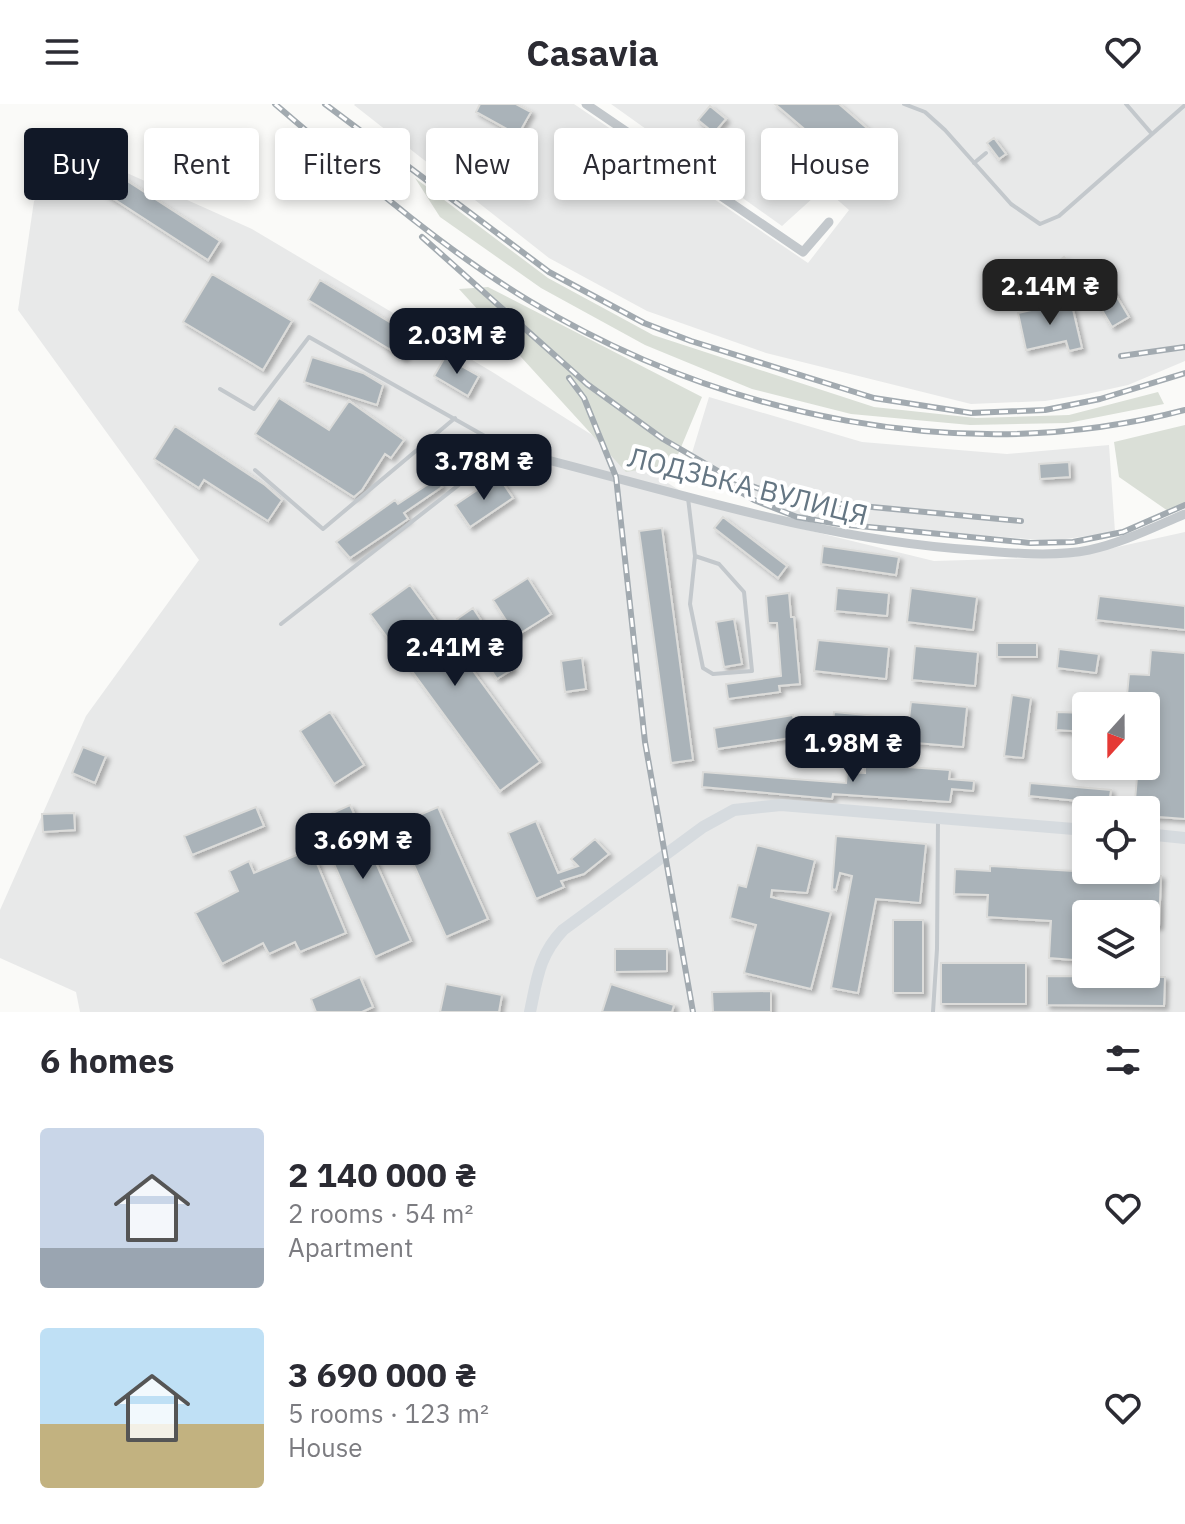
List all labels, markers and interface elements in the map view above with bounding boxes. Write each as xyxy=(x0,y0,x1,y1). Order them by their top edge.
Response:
text: Casavia xyxy=(526,29,659,76)
icon: menu xyxy=(40,30,84,74)
icon: heart xyxy=(1101,30,1145,74)
chip: Buy xyxy=(24,128,128,200)
chip: Rent xyxy=(144,128,259,200)
chip: Filters xyxy=(275,128,410,200)
chip: New xyxy=(426,128,538,200)
chip: Apartment xyxy=(554,128,745,200)
chip: House xyxy=(761,128,898,200)
pin: 2.14M ₴ xyxy=(976,259,1124,327)
text: 2.14M ₴ xyxy=(1000,268,1100,302)
pin: 2.03M ₴ xyxy=(383,308,531,376)
text: 2.03M ₴ xyxy=(407,317,507,351)
pin: 3.78M ₴ xyxy=(410,434,558,502)
street label: ЛОДЗЬКА ВУЛИЦЯ xyxy=(624,438,872,533)
text: 3.78M ₴ xyxy=(434,443,534,477)
pin: 2.41M ₴ xyxy=(381,620,529,688)
text: 2.41M ₴ xyxy=(405,629,505,663)
north arrow xyxy=(1072,692,1160,780)
map controls xyxy=(1072,692,1160,988)
pin: 1.98M ₴ xyxy=(779,716,927,784)
text: 1.98M ₴ xyxy=(803,725,903,759)
button: locate xyxy=(1072,796,1160,884)
pin: 3.69M ₴ xyxy=(289,813,437,881)
text: 3.69M ₴ xyxy=(313,822,413,856)
button: layers xyxy=(1072,900,1160,988)
text: 6 homes xyxy=(40,1038,175,1082)
icon: filters xyxy=(1101,1038,1145,1082)
text: 2 140 000 ₴ xyxy=(288,1152,477,1196)
icon: home xyxy=(104,1160,200,1256)
icon: heart xyxy=(1101,1186,1145,1230)
text: 2 rooms · 54 m² xyxy=(288,1196,473,1230)
text: Apartment xyxy=(288,1230,413,1264)
text: 3 690 000 ₴ xyxy=(288,1352,477,1396)
icon: home xyxy=(104,1360,200,1456)
icon: heart xyxy=(1101,1386,1145,1430)
text: 5 rooms · 123 m² xyxy=(288,1396,489,1430)
text: House xyxy=(288,1430,363,1464)

